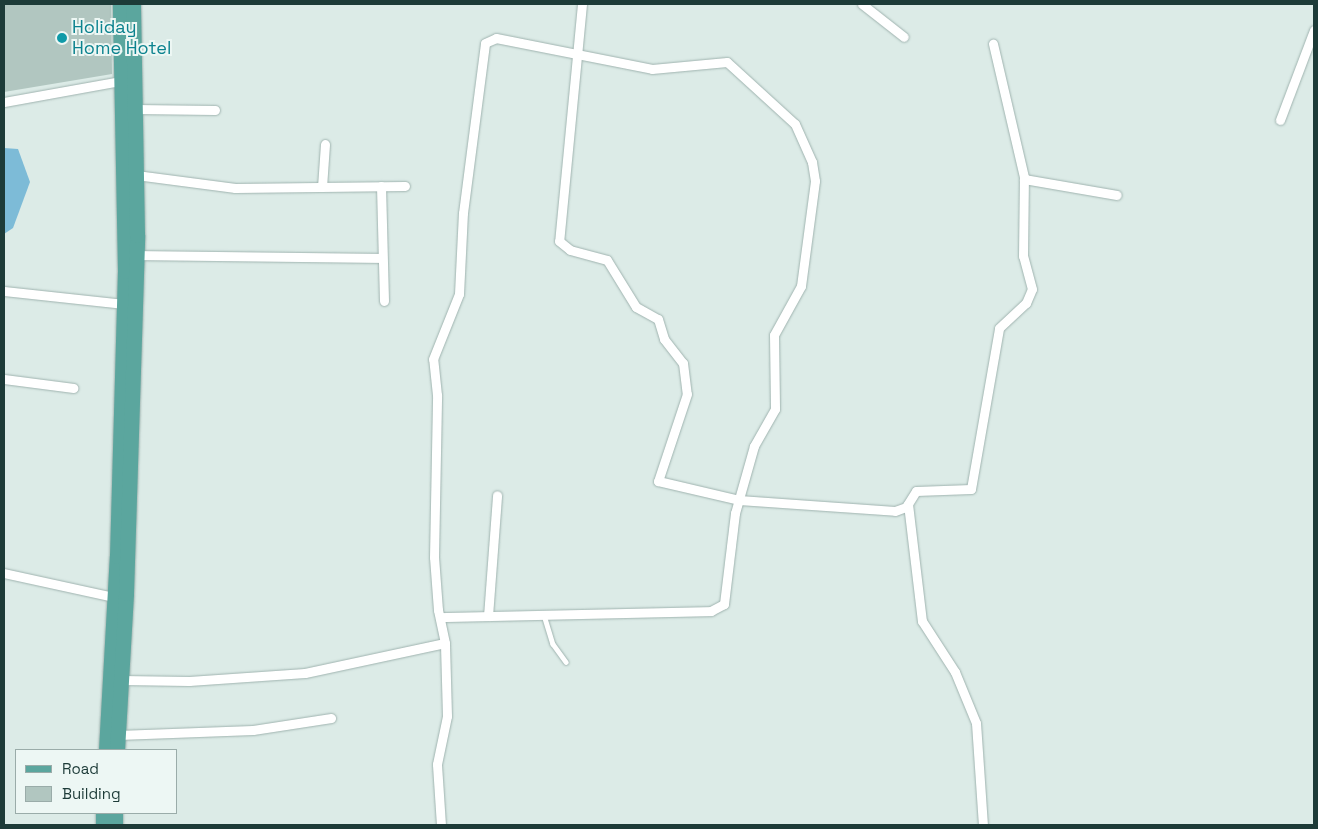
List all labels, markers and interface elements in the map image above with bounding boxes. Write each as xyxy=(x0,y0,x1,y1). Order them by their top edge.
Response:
place label: Holiday Home Hotel xyxy=(72,17,171,59)
marker: Holiday Home Hotel xyxy=(56,32,68,44)
legend xyxy=(15,749,178,814)
text: Road xyxy=(62,759,99,778)
text: Building xyxy=(62,784,121,803)

